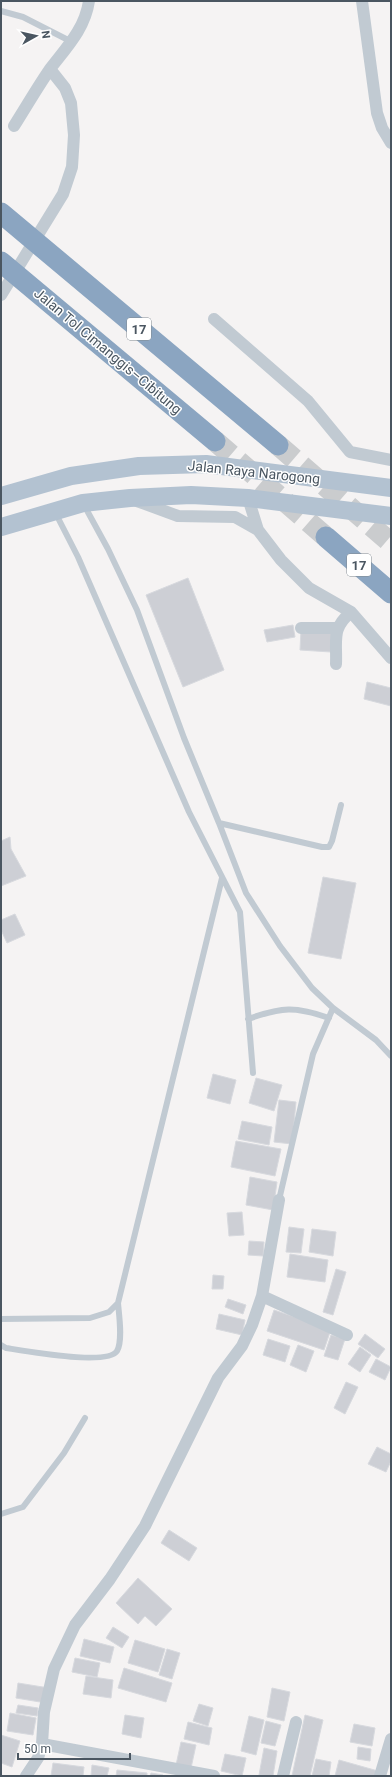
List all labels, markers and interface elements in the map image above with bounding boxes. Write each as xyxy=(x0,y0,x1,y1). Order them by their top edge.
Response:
north arrow xyxy=(16,16,56,56)
text: N xyxy=(38,30,52,40)
street label: Jalan Tol Cimanggis–Cibitung xyxy=(31,285,185,417)
road number: 17 xyxy=(127,318,151,340)
street label: Jalan Raya Narogong xyxy=(187,457,321,487)
road number: 17 xyxy=(347,554,371,576)
scale bar xyxy=(18,1735,130,1761)
text: 50 m xyxy=(24,1742,51,1756)

